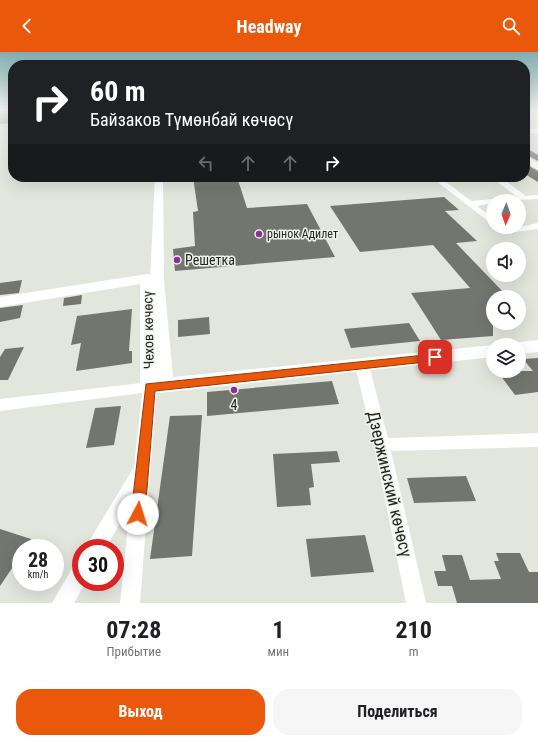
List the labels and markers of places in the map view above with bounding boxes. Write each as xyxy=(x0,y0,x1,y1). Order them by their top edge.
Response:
place label: рынок Адилет xyxy=(267,227,338,241)
marker: рынок Адилет xyxy=(254,229,264,239)
place label: Решетка xyxy=(185,252,235,268)
marker: Решетка xyxy=(172,255,182,265)
pin xyxy=(418,340,452,374)
marker: 4 xyxy=(229,385,239,395)
place label: 4 xyxy=(231,397,238,413)

